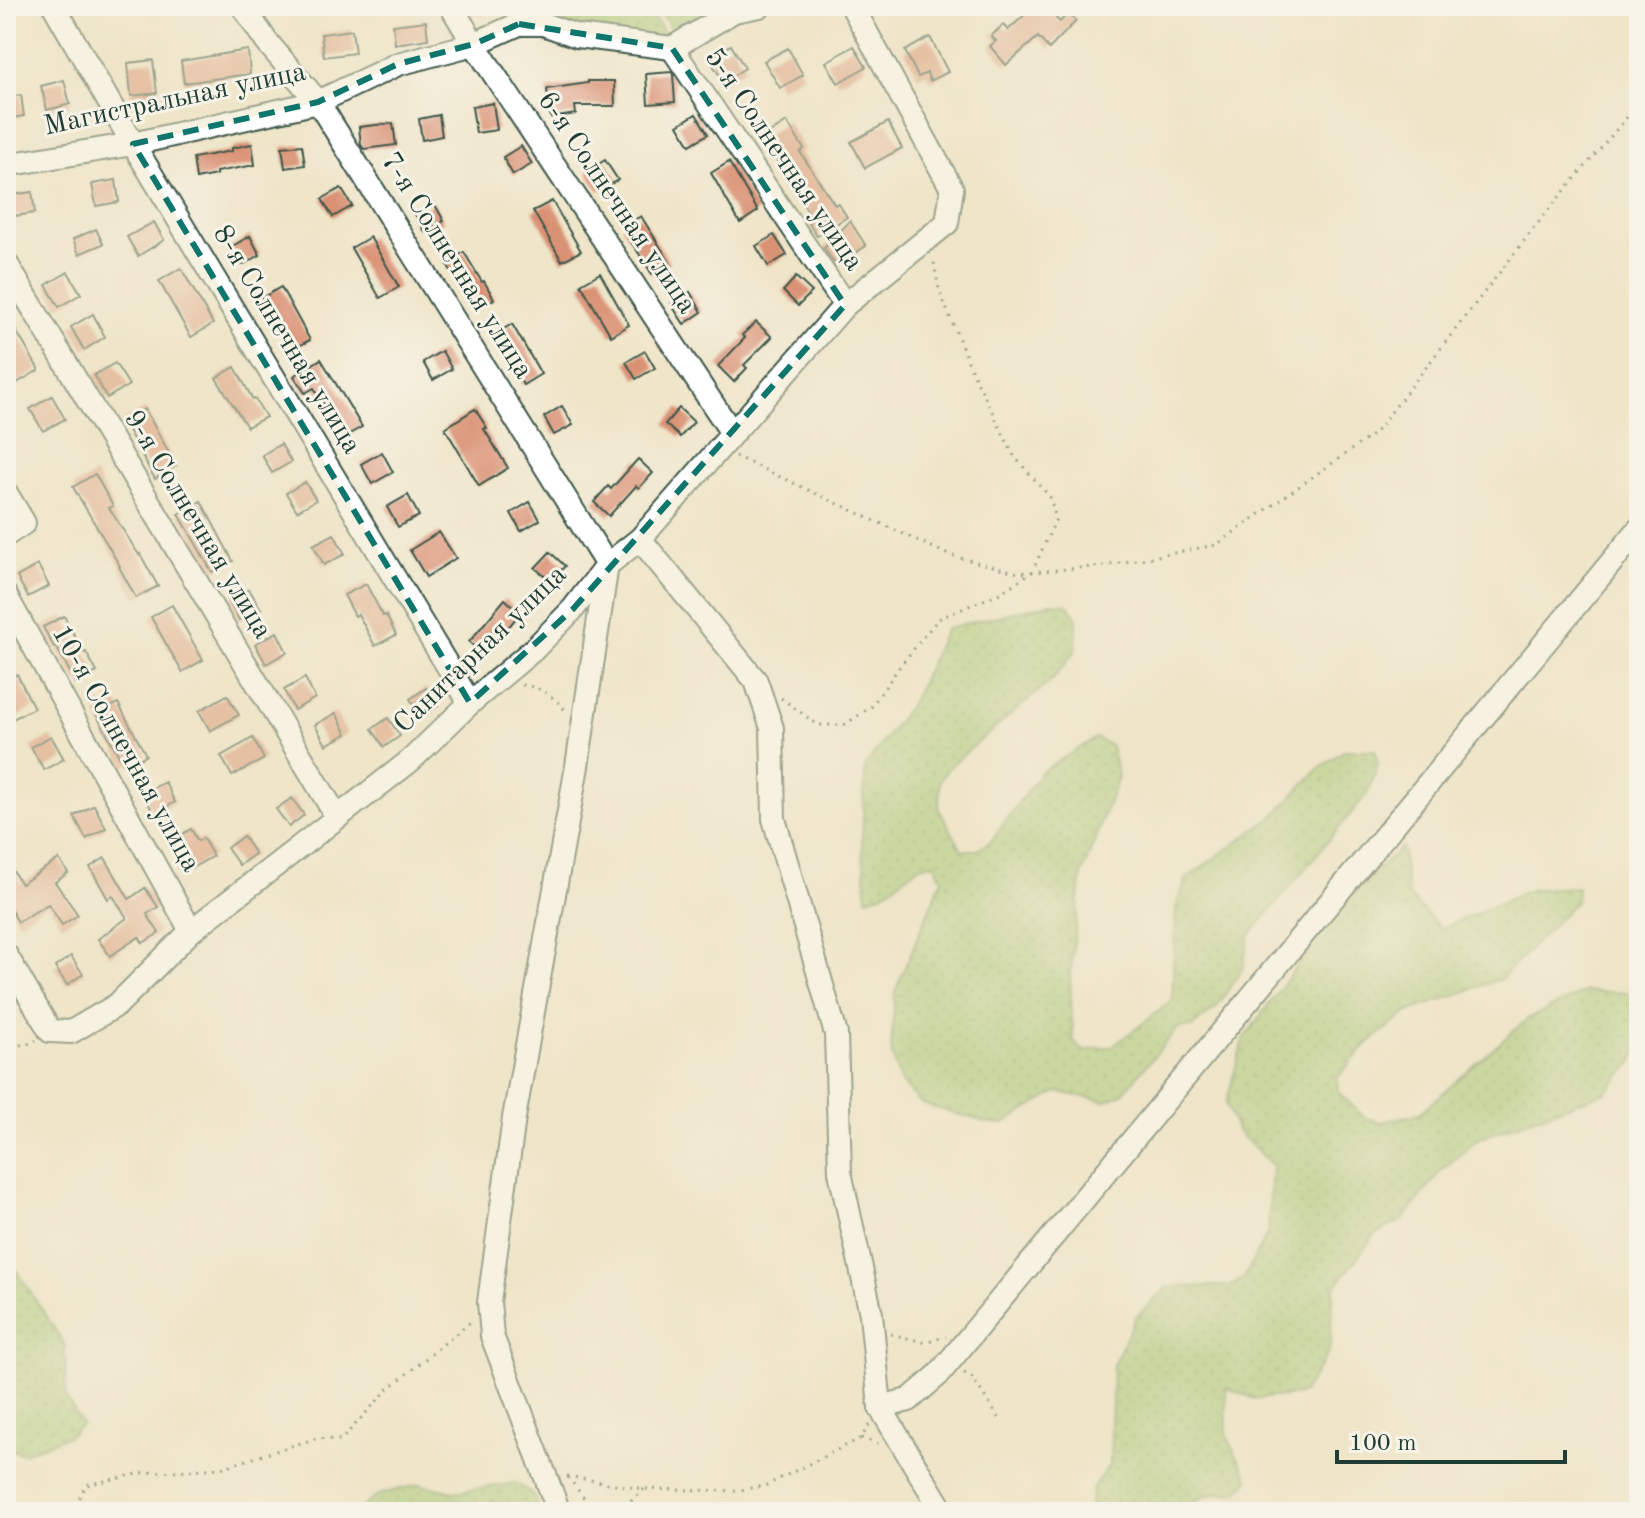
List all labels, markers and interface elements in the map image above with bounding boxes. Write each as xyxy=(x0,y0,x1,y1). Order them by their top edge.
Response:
street label: 5-я Солнечная улица xyxy=(698,44,868,276)
street label: Магистральная улица xyxy=(41,58,309,141)
street label: 6-я Солнечная улица xyxy=(531,87,701,319)
street label: 7-я Солнечная улица xyxy=(375,148,537,384)
street label: 8-я Солнечная улица xyxy=(207,221,365,459)
street label: 9-я Солнечная улица xyxy=(118,406,276,644)
street label: Санитарная улица xyxy=(389,561,573,739)
street label: 10-я Солнечная улица xyxy=(46,621,205,877)
scale bar xyxy=(1337,1414,1565,1464)
text: 100 m xyxy=(1349,1432,1417,1456)

